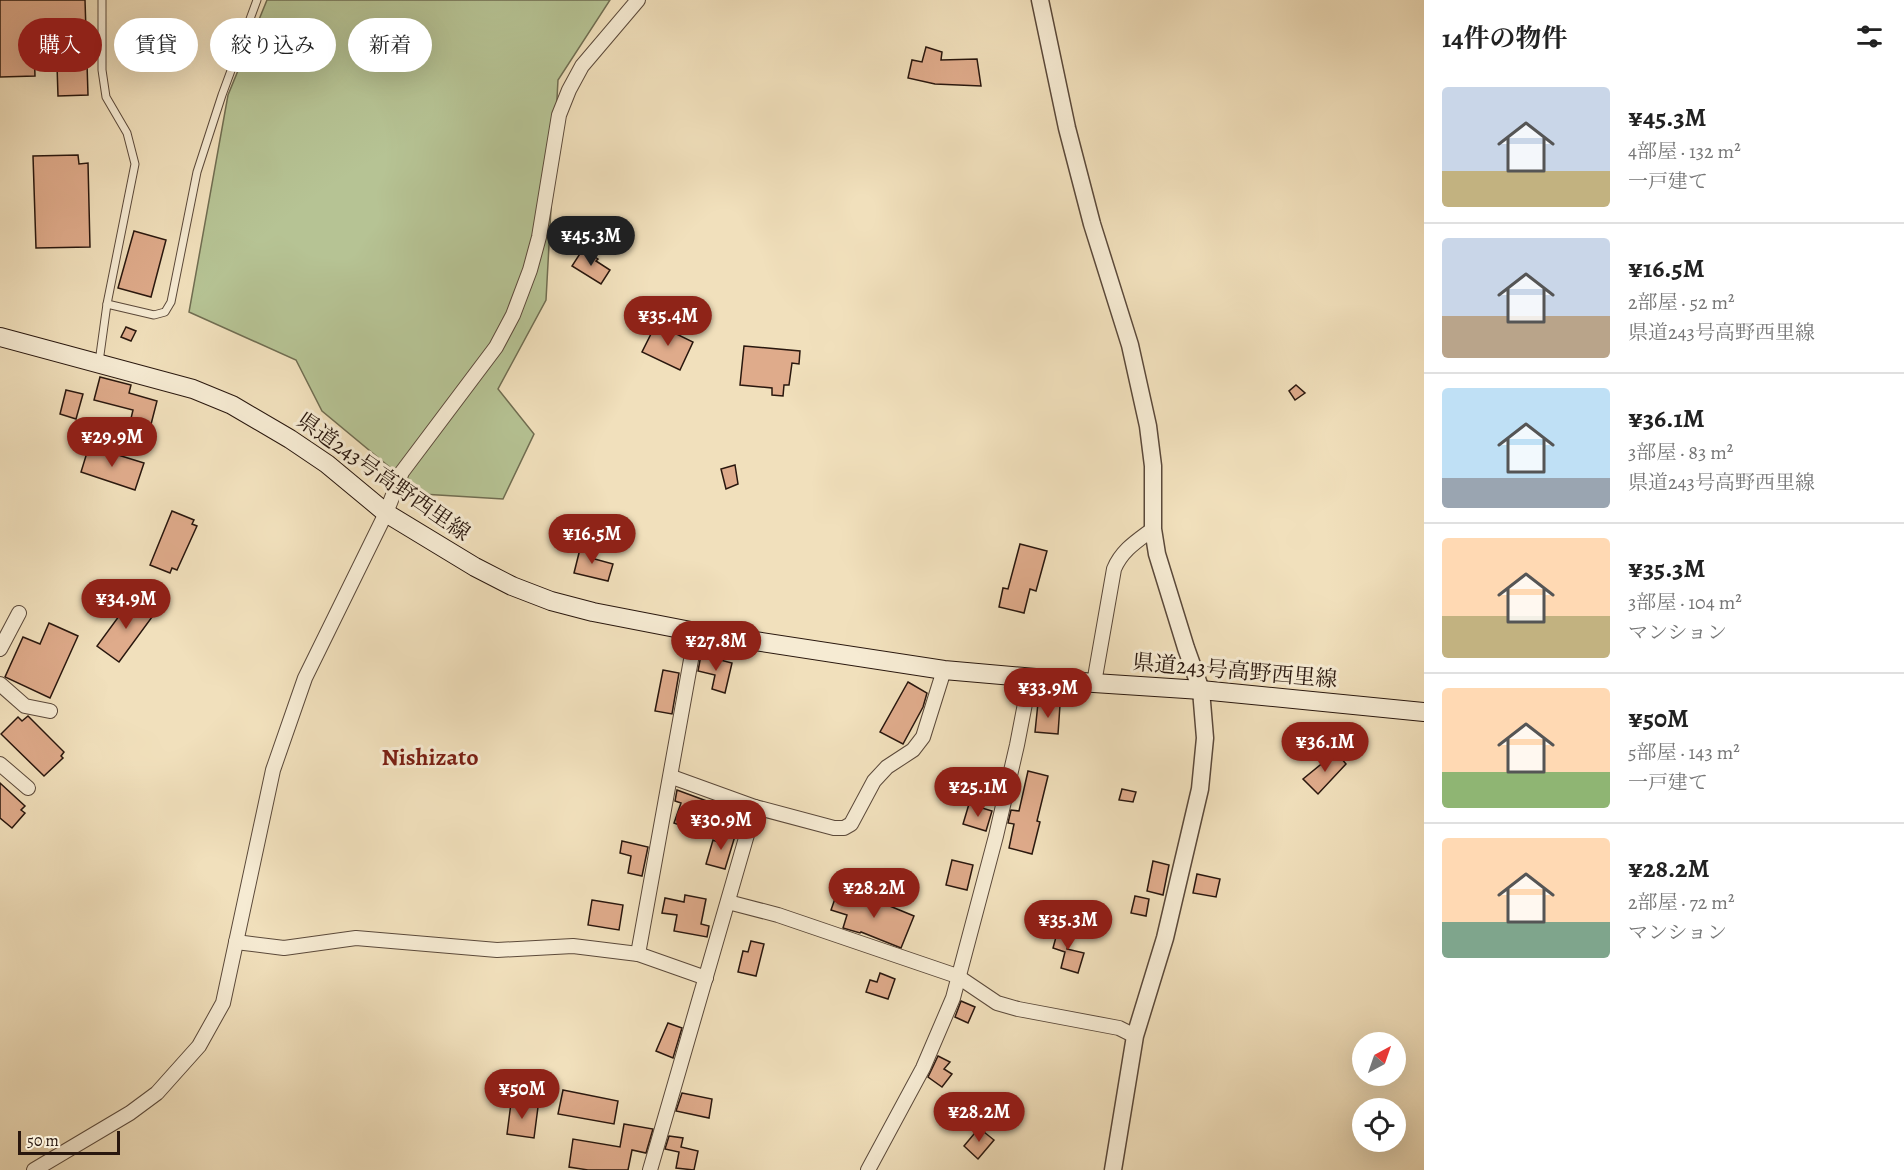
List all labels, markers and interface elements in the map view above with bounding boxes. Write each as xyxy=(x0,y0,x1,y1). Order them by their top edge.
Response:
chip: 購入 xyxy=(18,18,102,72)
chip: 賃貸 xyxy=(114,18,198,72)
chip: 絞り込み xyxy=(210,18,336,72)
chip: 新着 xyxy=(348,18,432,72)
icon: filters xyxy=(1853,20,1886,53)
text: 14件の物件 xyxy=(1442,21,1568,56)
text: ¥45.3M xyxy=(1628,100,1706,135)
icon: home xyxy=(1490,111,1562,183)
text: 4部屋 · 132 m² xyxy=(1628,138,1741,165)
text: 一戸建て xyxy=(1628,168,1708,195)
pin: ¥45.3M xyxy=(542,216,640,267)
text: ¥45.3M xyxy=(561,222,621,249)
text: ¥16.5M xyxy=(1628,251,1705,286)
icon: home xyxy=(1490,262,1562,334)
text: 2部屋 · 52 m² xyxy=(1628,289,1735,316)
pin: ¥35.4M xyxy=(619,296,717,347)
text: ¥35.4M xyxy=(638,302,698,329)
text: 県道243号高野西里線 xyxy=(1628,319,1815,346)
text: ¥36.1M xyxy=(1628,401,1705,436)
street label: 県道243号高野西里線 xyxy=(291,406,476,548)
icon: home xyxy=(1490,412,1562,484)
pin: ¥29.9M xyxy=(63,417,161,468)
text: ¥29.9M xyxy=(81,423,143,450)
text: 3部屋 · 83 m² xyxy=(1628,439,1733,466)
text: 県道243号高野西里線 xyxy=(1628,469,1815,496)
pin: ¥16.5M xyxy=(543,514,641,565)
text: ¥16.5M xyxy=(563,520,621,547)
text: ¥35.3M xyxy=(1628,551,1705,586)
icon: home xyxy=(1490,562,1562,634)
pin: ¥34.9M xyxy=(77,579,175,630)
text: ¥34.9M xyxy=(95,585,157,612)
text: 3部屋 · 104 m² xyxy=(1628,589,1742,616)
text: マンション xyxy=(1628,619,1727,646)
pin: ¥27.8M xyxy=(667,621,765,672)
text: ¥27.8M xyxy=(685,627,747,654)
street label: 県道243号高野西里線 xyxy=(1131,647,1339,695)
pin: ¥33.9M xyxy=(999,668,1097,719)
text: ¥33.9M xyxy=(1018,674,1078,701)
text: ¥50M xyxy=(1628,701,1689,736)
icon: home xyxy=(1490,712,1562,784)
pin: ¥36.1M xyxy=(1276,722,1374,773)
text: ¥36.1M xyxy=(1296,728,1354,755)
text: 5部屋 · 143 m² xyxy=(1628,739,1740,766)
district label: Nishizato xyxy=(381,741,479,773)
pin: ¥25.1M xyxy=(929,767,1027,818)
text: 一戸建て xyxy=(1628,769,1708,796)
text: ¥25.1M xyxy=(948,773,1008,800)
pin: ¥30.9M xyxy=(672,800,770,851)
text: ¥30.9M xyxy=(690,806,752,833)
text: ¥28.2M xyxy=(1628,851,1710,886)
icon: home xyxy=(1490,862,1562,934)
pin: ¥28.2M xyxy=(825,868,923,919)
text: ¥28.2M xyxy=(843,874,905,901)
text: 2部屋 · 72 m² xyxy=(1628,889,1734,916)
pin: ¥35.3M xyxy=(1019,900,1117,951)
text: ¥35.3M xyxy=(1038,906,1098,933)
text: マンション xyxy=(1628,919,1727,946)
north arrow xyxy=(1352,1032,1406,1086)
map controls xyxy=(1352,1032,1406,1152)
pin: ¥50M xyxy=(486,1069,558,1120)
text: ¥50M xyxy=(499,1075,545,1102)
pin: ¥28.2M xyxy=(930,1092,1028,1143)
text: ¥28.2M xyxy=(948,1098,1010,1125)
button: locate xyxy=(1352,1098,1406,1152)
scale bar xyxy=(18,1128,120,1156)
text: 50 m xyxy=(27,1130,59,1152)

